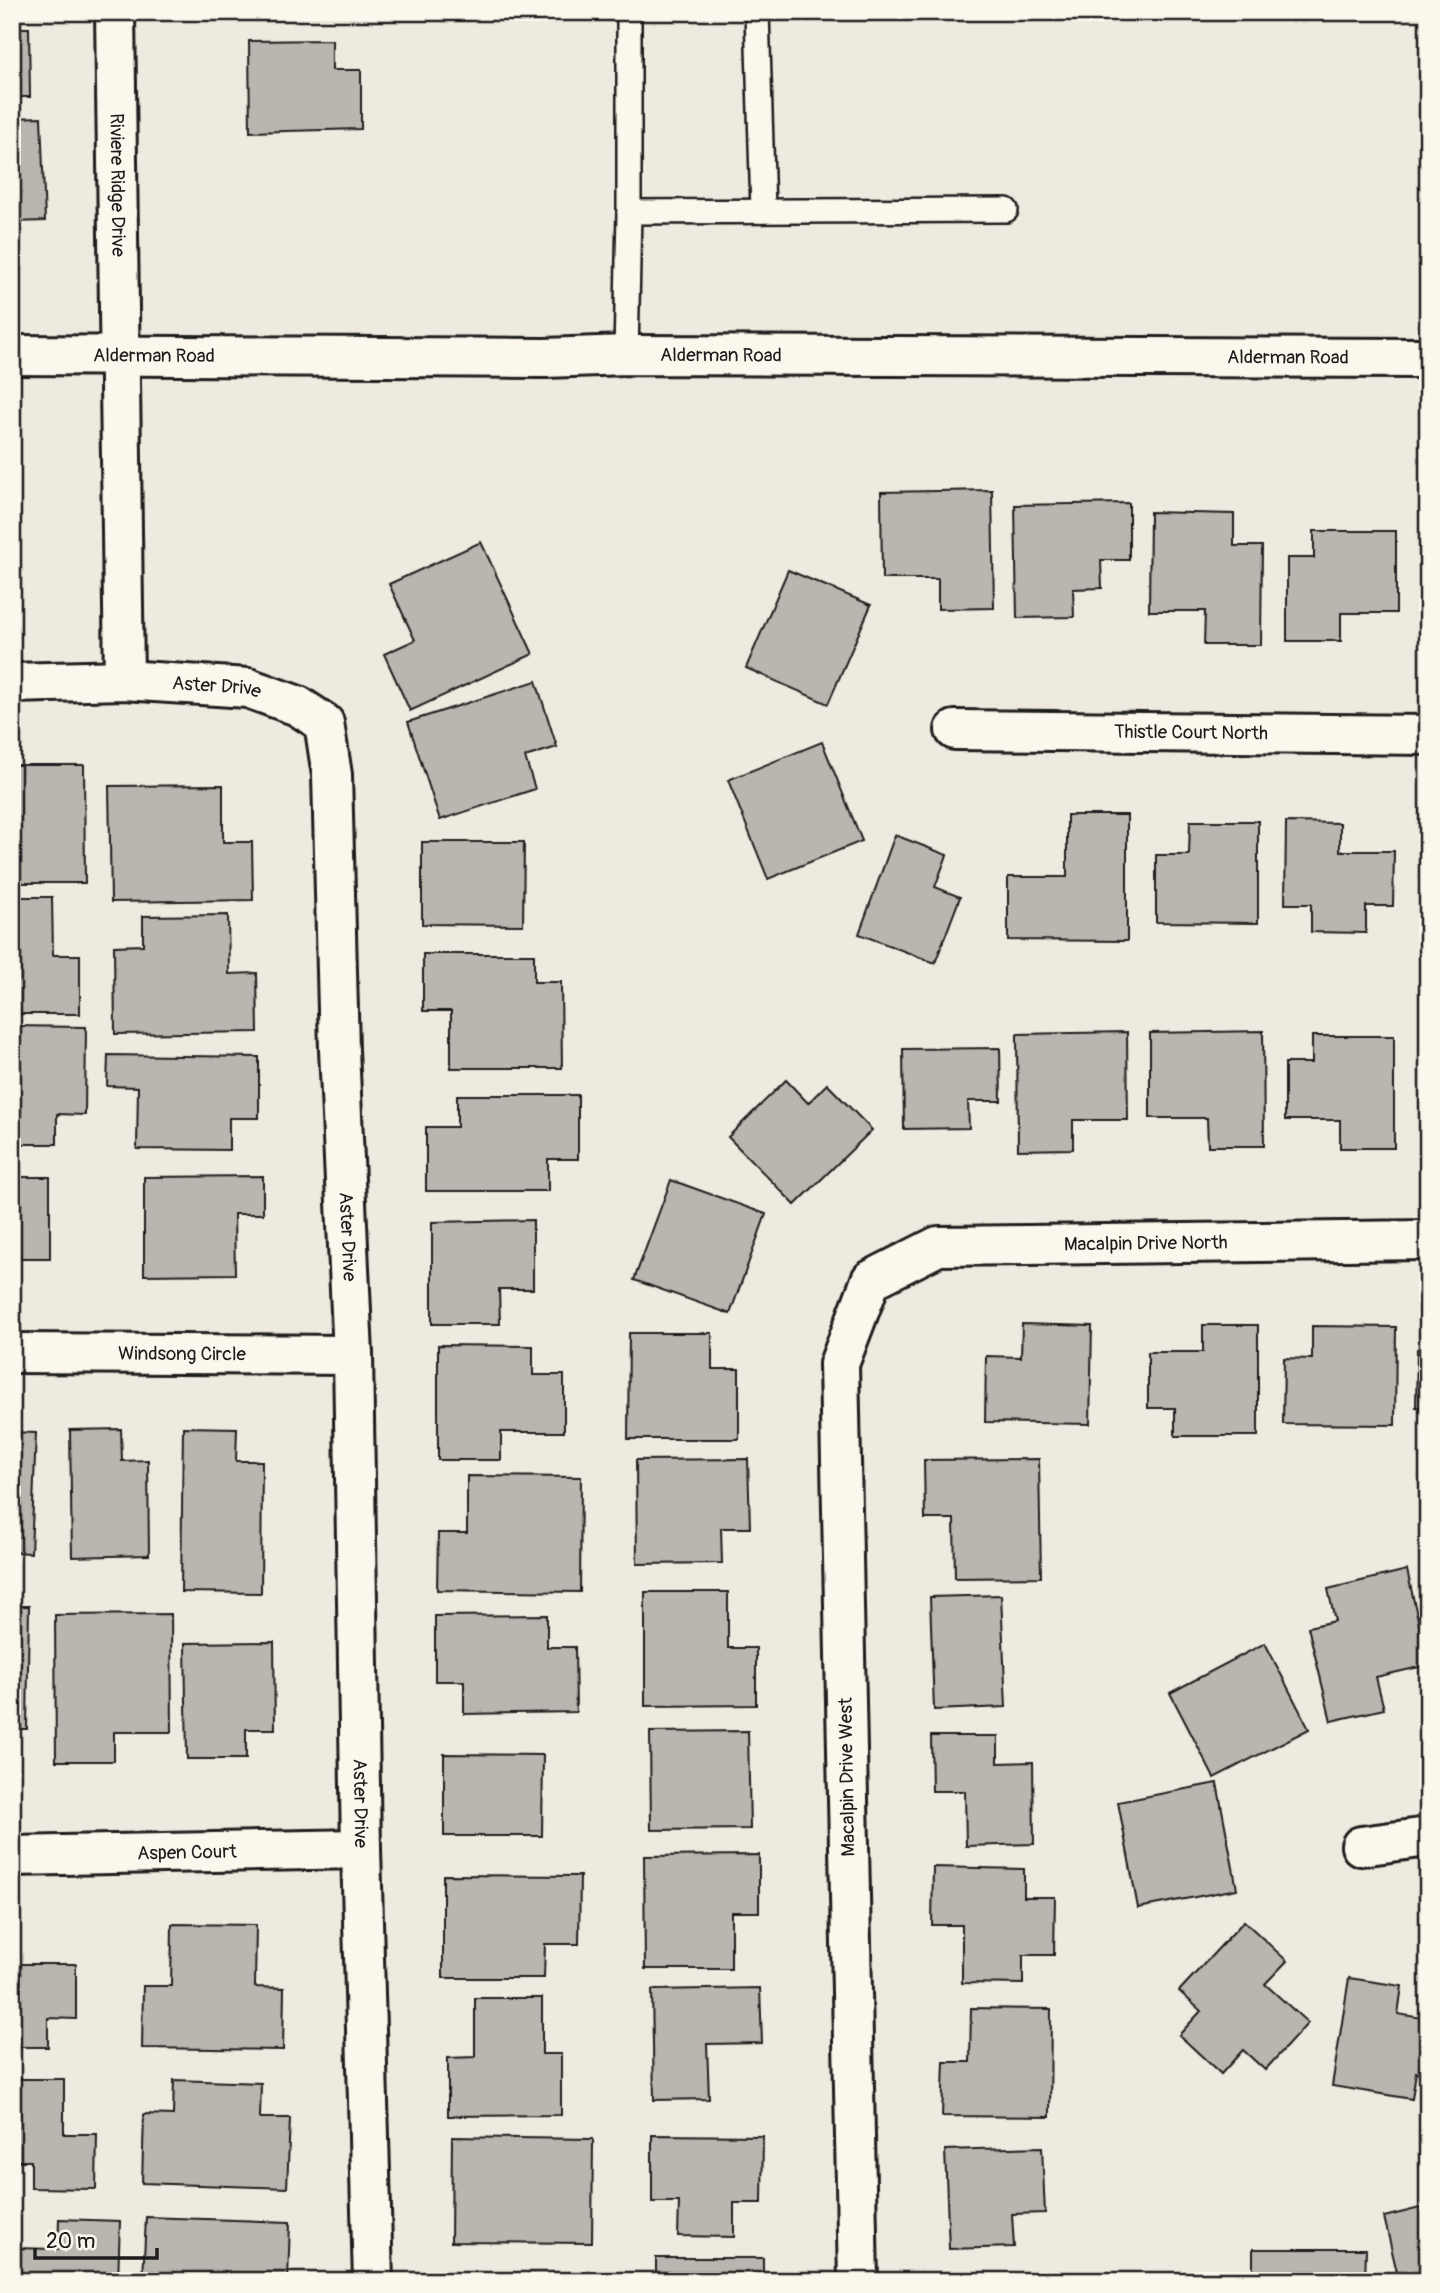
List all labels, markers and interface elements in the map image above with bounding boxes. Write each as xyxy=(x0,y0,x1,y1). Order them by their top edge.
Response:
street label: Riviere Ridge Drive xyxy=(104,113,130,257)
street label: Alderman Road xyxy=(93,343,215,368)
street label: Alderman Road xyxy=(660,343,782,368)
street label: Alderman Road xyxy=(1227,345,1349,370)
street label: Aster Drive xyxy=(171,671,265,704)
street label: Thistle Court North xyxy=(1114,720,1268,745)
street label: Aster Drive xyxy=(334,1191,362,1282)
street label: Macalpin Drive North xyxy=(1064,1230,1228,1256)
street label: Windsong Circle xyxy=(118,1342,247,1366)
street label: Macalpin Drive West xyxy=(834,1697,860,1857)
street label: Aster Drive xyxy=(348,1759,373,1849)
street label: Aspen Court xyxy=(137,1839,237,1865)
scale bar xyxy=(35,2216,158,2260)
text: 20 m xyxy=(46,2228,95,2255)

